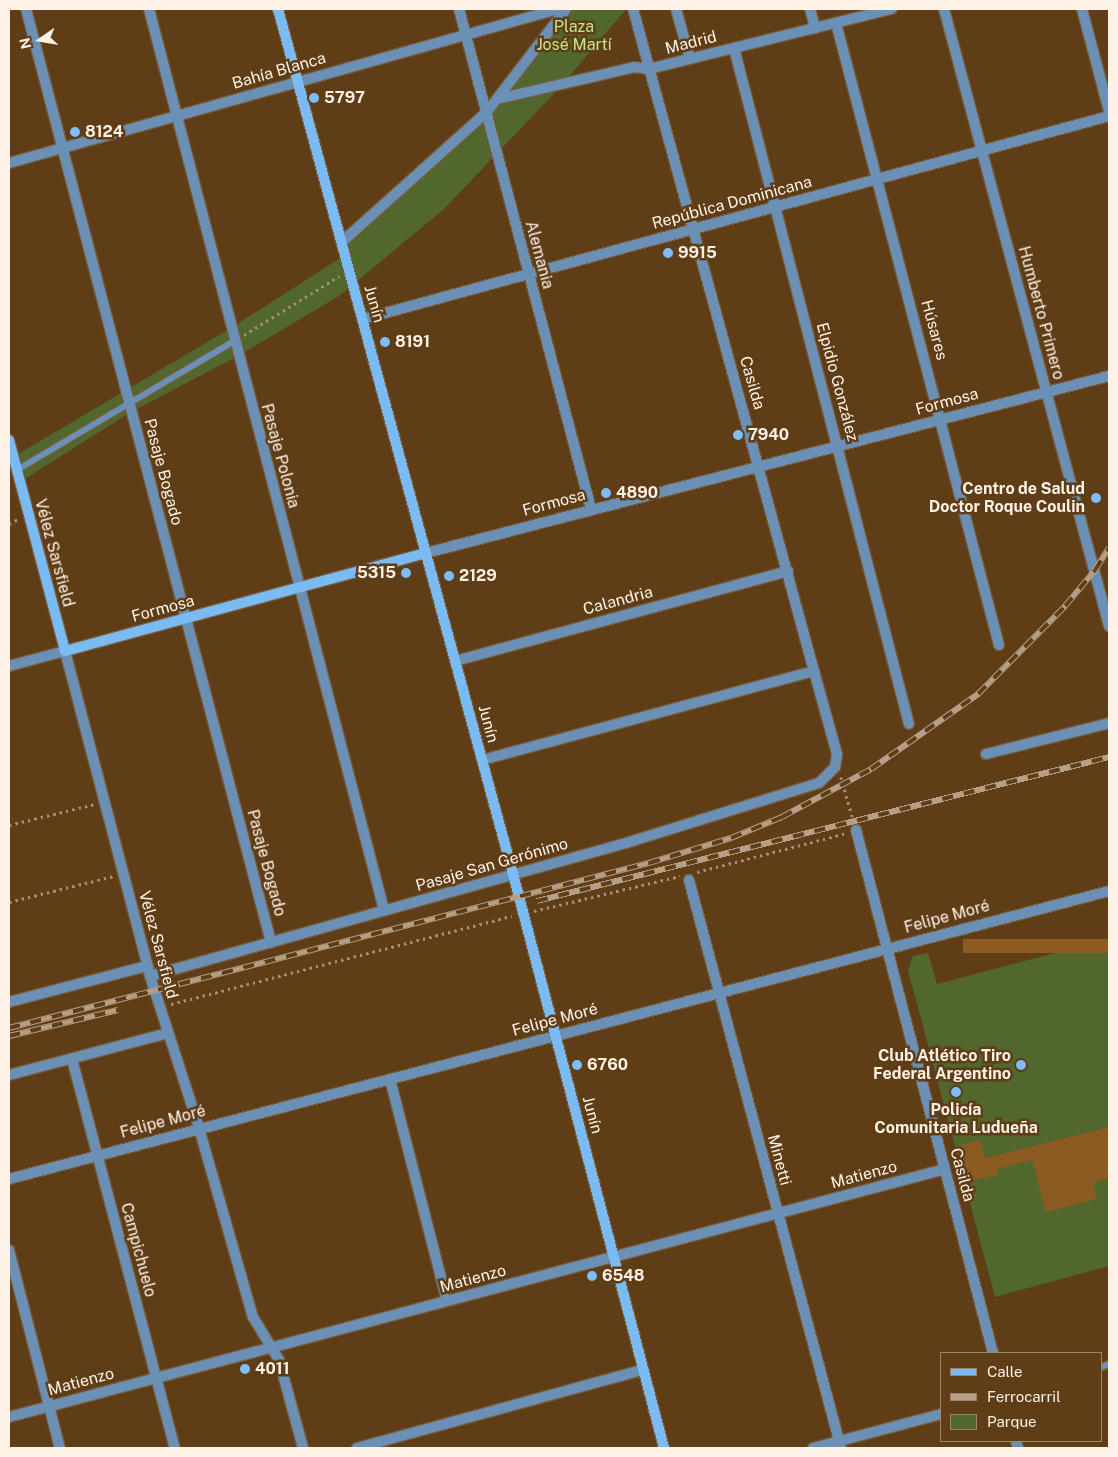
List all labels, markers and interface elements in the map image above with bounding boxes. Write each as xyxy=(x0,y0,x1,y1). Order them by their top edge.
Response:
north arrow xyxy=(15,15,65,65)
park label: Plaza José Martí xyxy=(536,17,612,55)
street label: Madrid xyxy=(663,27,719,59)
text: N xyxy=(16,36,34,51)
street label: Bahía Blanca xyxy=(230,48,328,94)
place label: 5797 xyxy=(324,88,365,108)
marker: 5797 xyxy=(308,92,320,104)
place label: 8124 xyxy=(85,122,123,142)
marker: 8124 xyxy=(69,126,81,138)
street label: República Dominicana xyxy=(650,172,814,234)
street label: Alemania xyxy=(521,219,557,291)
place label: 9915 xyxy=(678,243,717,263)
street label: Humberto Primero xyxy=(1014,244,1068,382)
marker: 9915 xyxy=(662,247,674,259)
street label: Junín xyxy=(360,283,388,325)
street label: Húsares xyxy=(917,298,951,362)
street label: Elpidio González xyxy=(812,321,862,443)
place label: 8191 xyxy=(395,332,430,352)
marker: 8191 xyxy=(379,336,391,348)
street label: Casilda xyxy=(735,354,769,412)
street label: Formosa xyxy=(913,384,981,420)
street label: Pasaje Polonia xyxy=(257,402,303,510)
street label: Pasaje Bogado xyxy=(140,416,186,528)
place label: 7940 xyxy=(748,425,789,445)
marker: 7940 xyxy=(732,429,744,441)
place label: Centro de Salud Doctor Roque Coulin xyxy=(929,479,1085,517)
place label: 4890 xyxy=(616,483,658,503)
street label: Formosa xyxy=(520,485,588,521)
marker: 4890 xyxy=(600,487,612,499)
marker: Centro de Salud Doctor Roque Coulin xyxy=(1089,491,1103,505)
street label: Vélez Sarsfield xyxy=(30,497,78,609)
place label: 5315 xyxy=(357,563,396,583)
place label: 2129 xyxy=(459,566,497,586)
marker: 5315 xyxy=(400,567,412,579)
marker: 2129 xyxy=(443,570,455,582)
street label: Calandria xyxy=(581,582,655,620)
street label: Formosa xyxy=(129,591,197,627)
street label: Junín xyxy=(474,703,502,745)
street label: Pasaje Bogado xyxy=(243,807,289,919)
street label: Pasaje San Gerónimo xyxy=(414,834,570,896)
street label: Vélez Sarsfield xyxy=(134,889,182,1001)
street label: Felipe Moré xyxy=(902,896,992,938)
street label: Felipe Moré xyxy=(510,999,600,1041)
place label: Club Atlético Tiro Federal Argentino xyxy=(873,1046,1011,1084)
place label: 6760 xyxy=(587,1055,628,1075)
marker: 6760 xyxy=(571,1059,583,1071)
marker: Club Atlético Tiro Federal Argentino xyxy=(1015,1059,1027,1071)
marker: Policía Comunitaria Ludueña xyxy=(950,1086,962,1098)
street label: Junín xyxy=(578,1094,606,1136)
place label: Policía Comunitaria Ludueña xyxy=(874,1100,1038,1138)
street label: Felipe Moré xyxy=(118,1101,208,1143)
street label: Minetti xyxy=(763,1133,795,1187)
street label: Casilda xyxy=(946,1146,978,1204)
street label: Matienzo xyxy=(829,1157,899,1193)
street label: Campichuelo xyxy=(116,1201,160,1299)
street label: Matienzo xyxy=(438,1261,508,1297)
place label: 6548 xyxy=(602,1266,645,1286)
marker: 6548 xyxy=(586,1270,598,1282)
legend xyxy=(940,1352,1103,1442)
place label: 4011 xyxy=(255,1359,290,1379)
marker: 4011 xyxy=(239,1363,251,1375)
text: Calle xyxy=(987,1363,1023,1380)
street label: Matienzo xyxy=(46,1364,116,1400)
text: Ferrocarril xyxy=(987,1388,1061,1405)
text: Parque xyxy=(987,1413,1037,1430)

